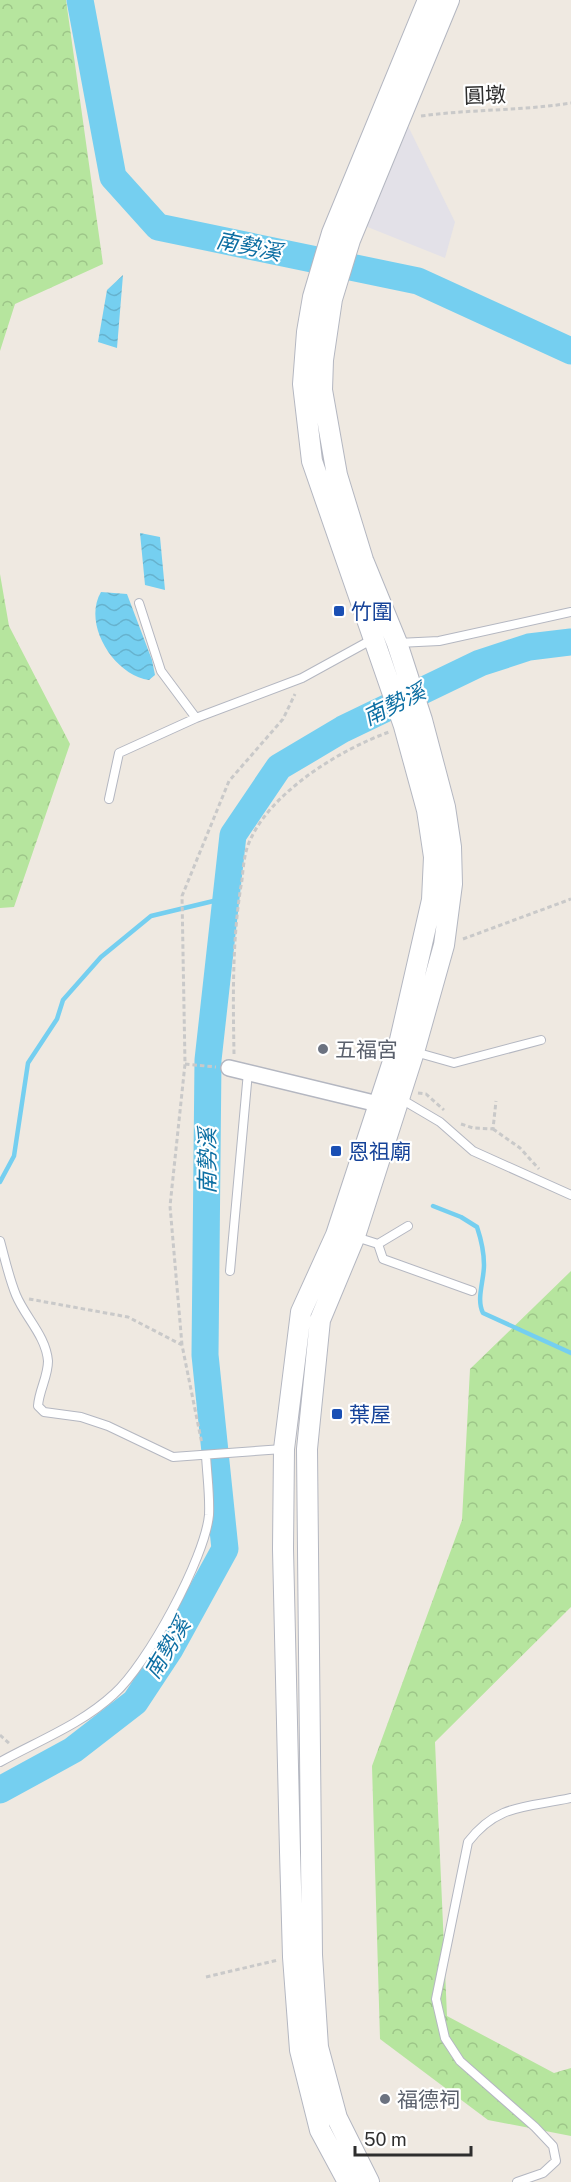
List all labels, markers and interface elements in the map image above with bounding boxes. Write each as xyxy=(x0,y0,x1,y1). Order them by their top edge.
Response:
street label: 圓墩 xyxy=(464,82,506,108)
water label: 南勢溪 xyxy=(214,226,287,266)
place label: 竹圍 xyxy=(351,599,393,624)
marker: 竹圍 xyxy=(332,604,346,618)
water label: 南勢溪 xyxy=(359,677,432,730)
place label: 五福宮 xyxy=(335,1037,398,1062)
marker: 五福宮 xyxy=(316,1042,330,1056)
water label: 南勢溪 xyxy=(194,1125,220,1194)
place label: 恩祖廟 xyxy=(348,1139,411,1164)
marker: 恩祖廟 xyxy=(329,1144,343,1158)
place label: 葉屋 xyxy=(349,1402,391,1427)
marker: 葉屋 xyxy=(330,1407,344,1421)
water label: 南勢溪 xyxy=(139,1610,197,1683)
place label: 福德祠 xyxy=(397,2087,460,2112)
marker: 福德祠 xyxy=(378,2092,392,2106)
scale bar xyxy=(355,2119,470,2157)
text: 50 m xyxy=(364,2129,407,2150)

